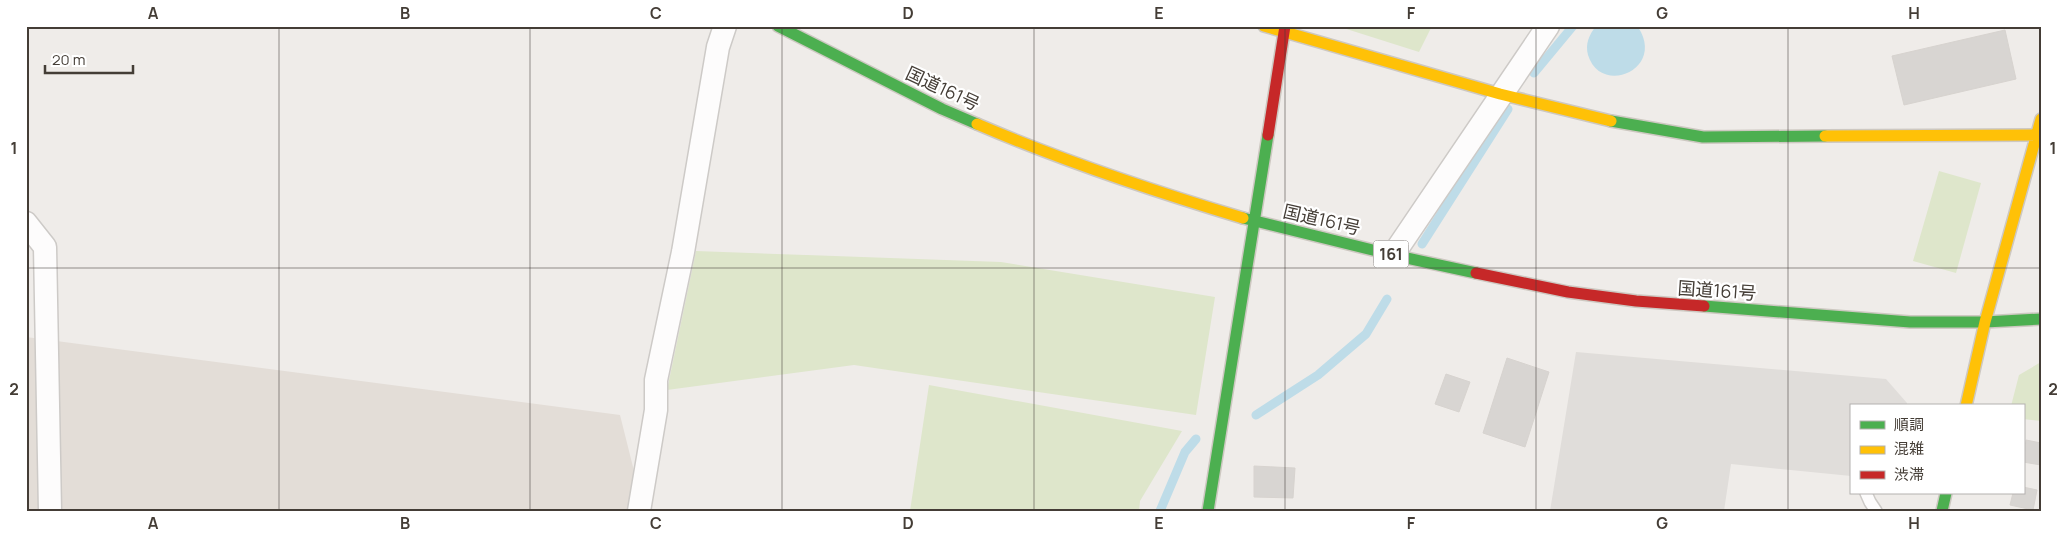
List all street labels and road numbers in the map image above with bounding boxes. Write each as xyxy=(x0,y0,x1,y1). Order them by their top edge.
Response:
street label: 国道161号 xyxy=(902,60,984,116)
street label: 国道161号 xyxy=(1281,198,1363,240)
road number: 161 xyxy=(1374,240,1408,268)
street label: 国道161号 xyxy=(1677,275,1757,305)

